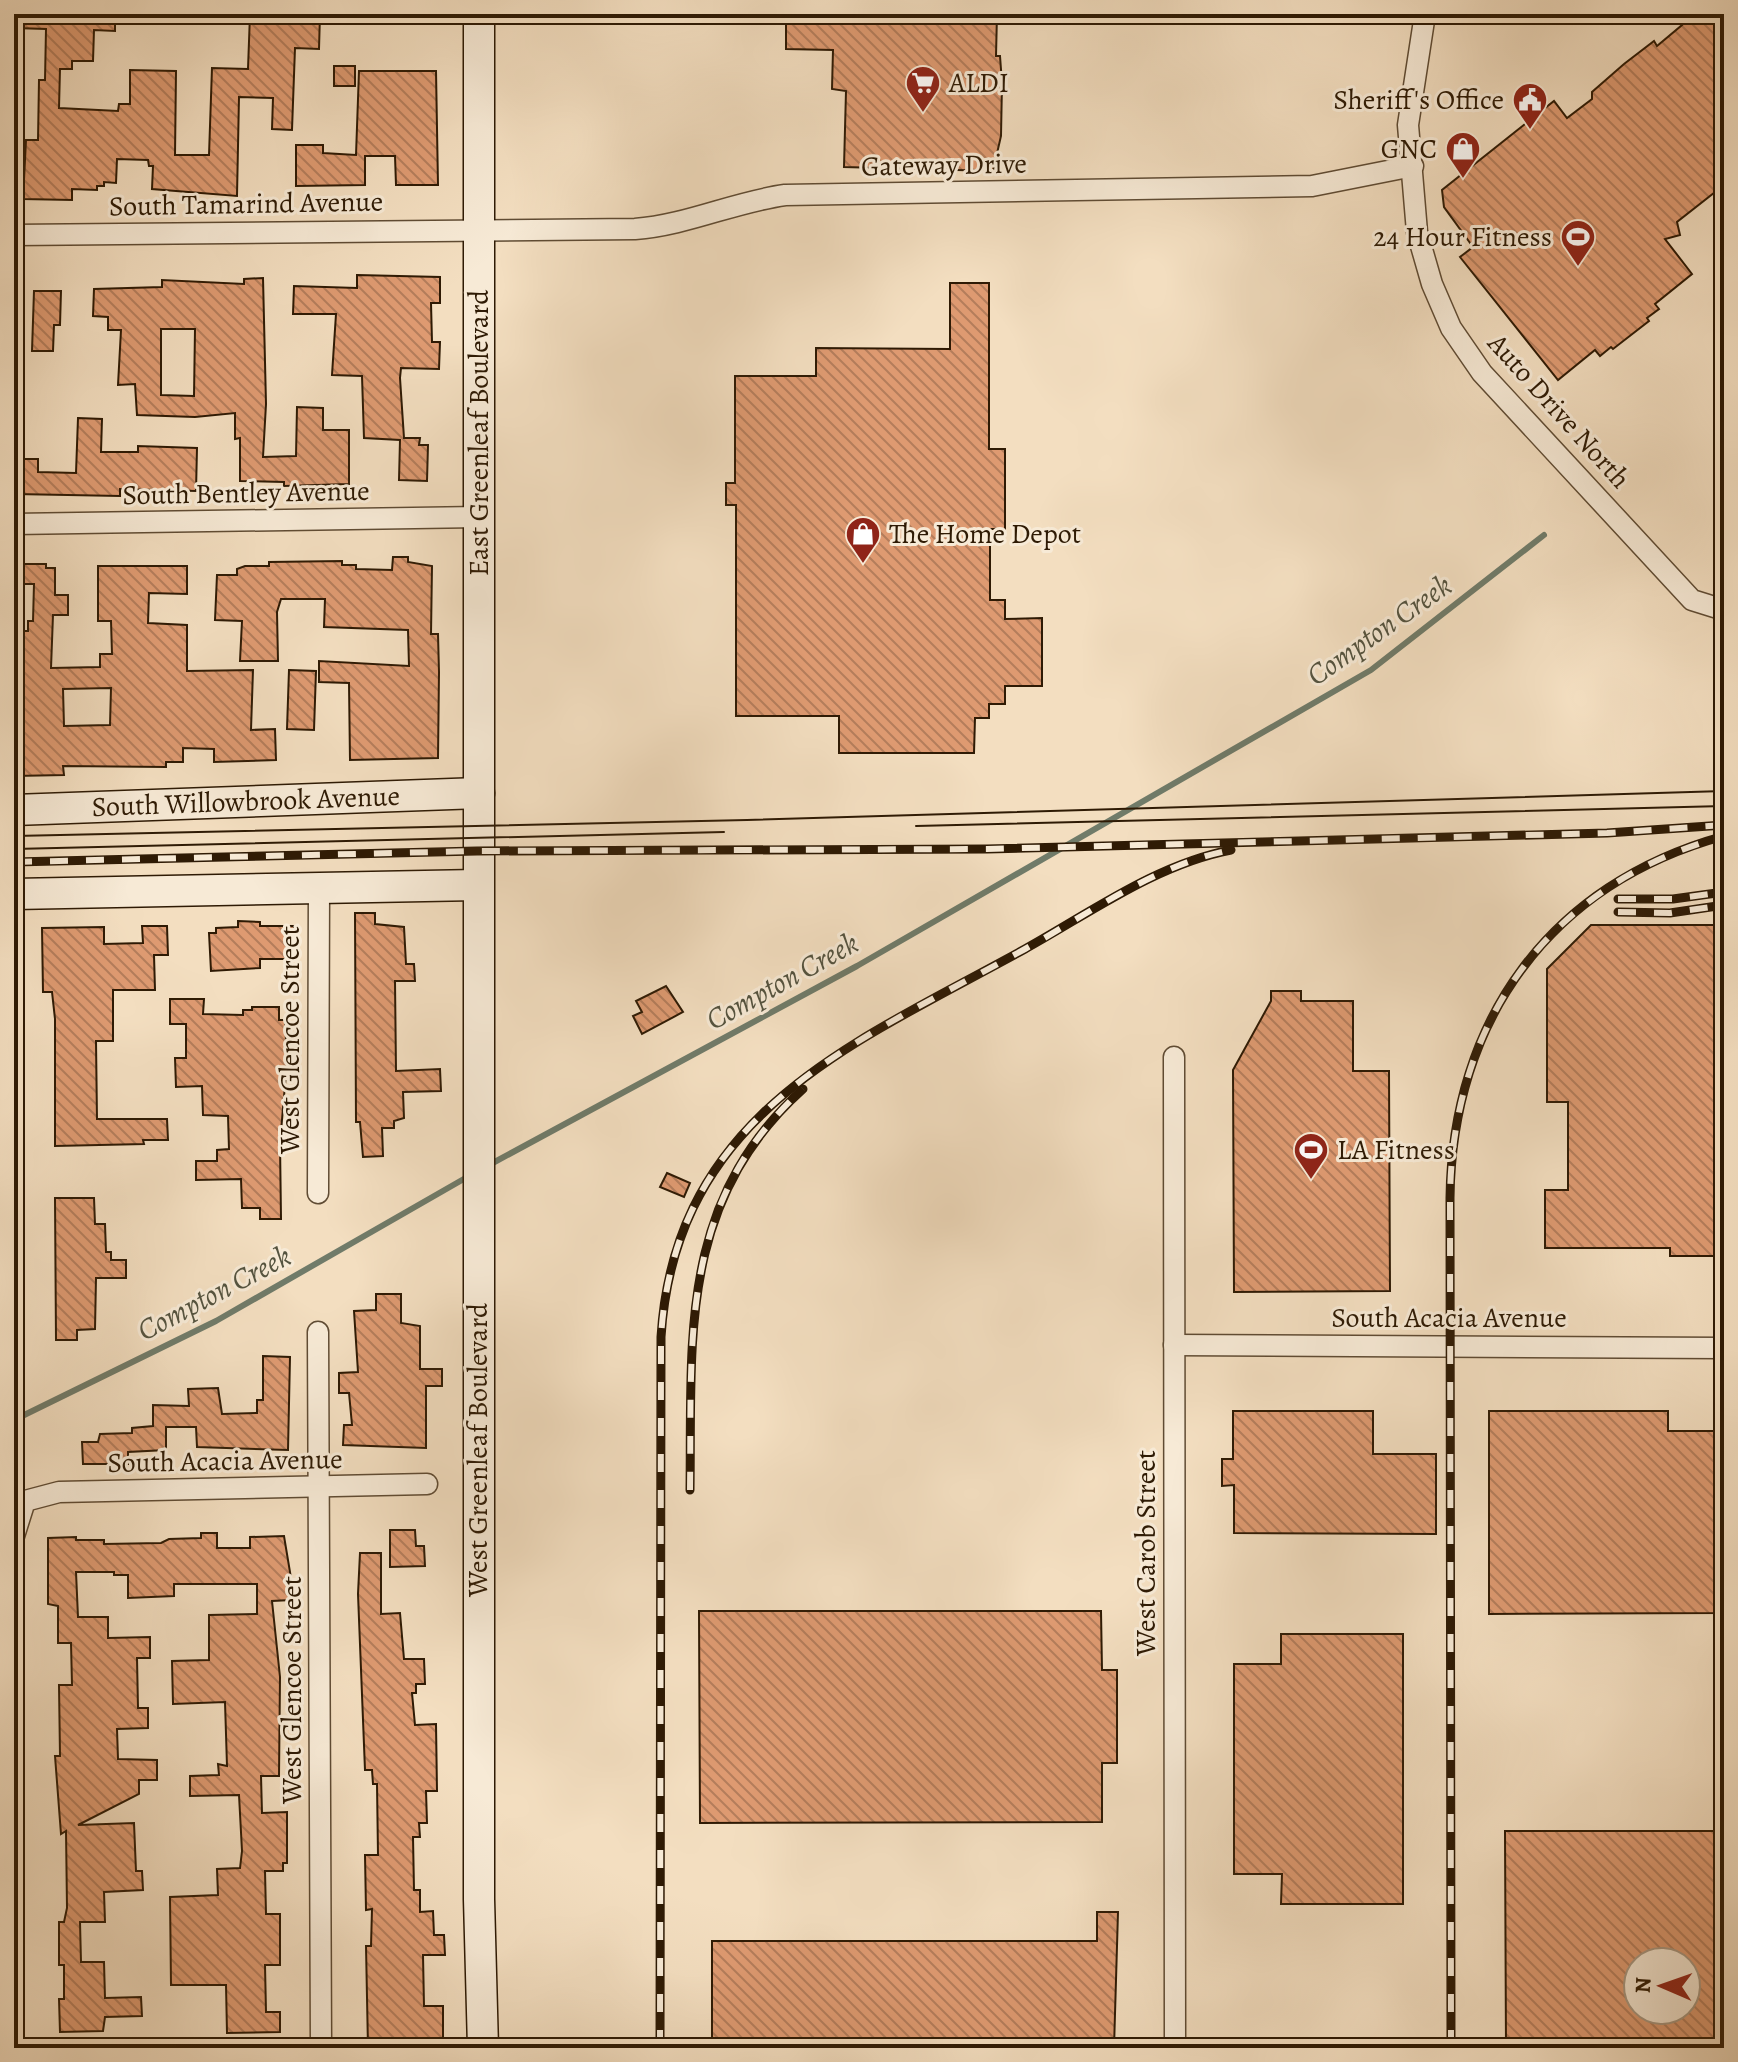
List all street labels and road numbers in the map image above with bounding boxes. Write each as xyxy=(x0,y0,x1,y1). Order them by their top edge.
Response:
street label: Gateway Drive xyxy=(861,145,1027,185)
street label: South Tamarind Avenue xyxy=(109,183,383,225)
street label: East Greenleaf Boulevard xyxy=(460,289,498,576)
street label: Auto Drive North xyxy=(1478,325,1639,497)
street label: South Bentley Avenue xyxy=(122,472,370,514)
street label: South Willowbrook Avenue xyxy=(91,777,401,826)
street label: West Glencoe Street xyxy=(271,926,309,1155)
street label: South Acacia Avenue xyxy=(1331,1299,1567,1337)
street label: West Greenleaf Boulevard xyxy=(459,1302,497,1598)
street label: South Acacia Avenue xyxy=(107,1440,343,1482)
street label: West Carob Street xyxy=(1127,1450,1165,1657)
street label: West Glencoe Street xyxy=(273,1576,311,1805)

